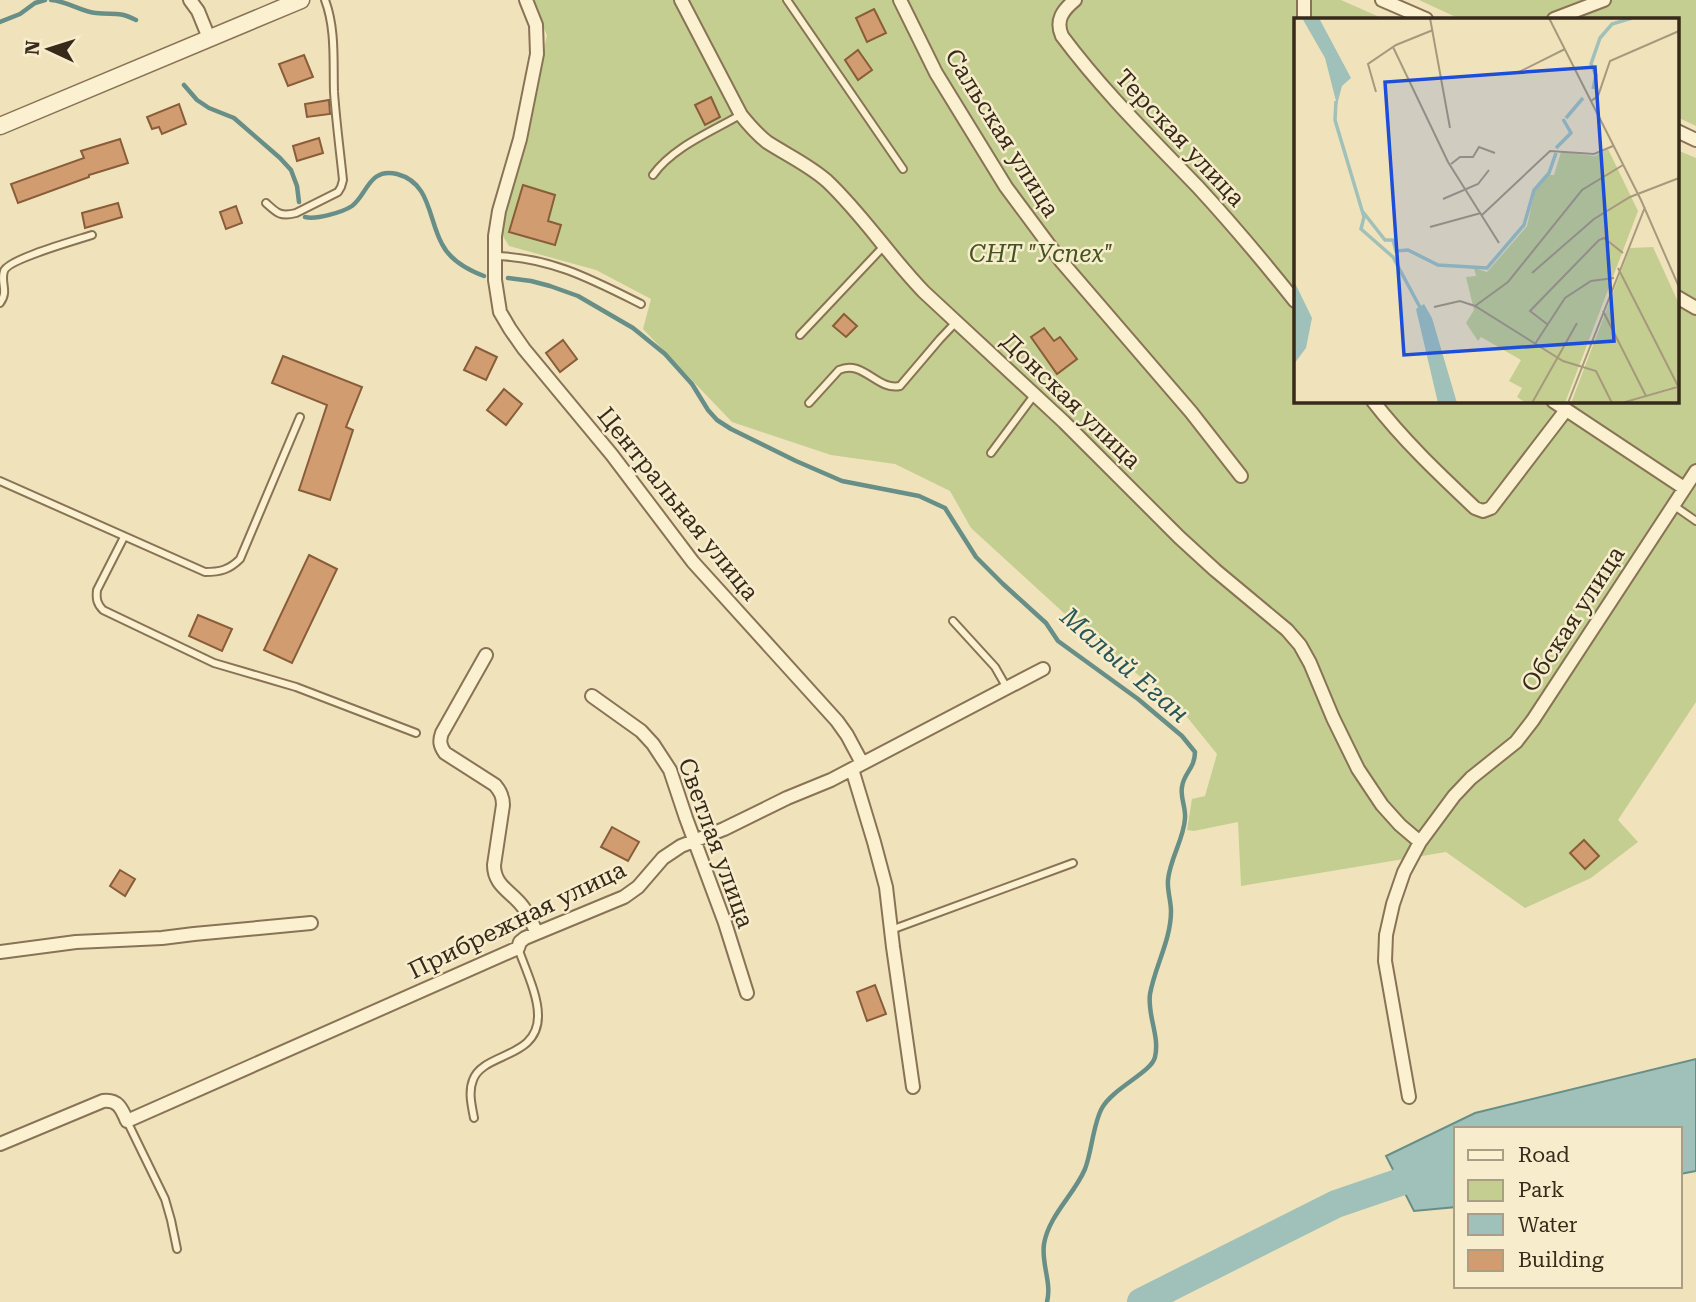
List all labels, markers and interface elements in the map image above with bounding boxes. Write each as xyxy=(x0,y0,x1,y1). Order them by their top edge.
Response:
north arrow xyxy=(14,14,84,84)
inset map xyxy=(1294,18,1678,402)
text: N xyxy=(21,39,45,56)
street label: Сальская улица xyxy=(939,44,1065,222)
street label: Терская улица xyxy=(1109,64,1251,212)
park label: СНТ "Успех" xyxy=(969,240,1113,268)
street label: Донская улица xyxy=(995,327,1147,475)
street label: Центральная улица xyxy=(591,402,765,606)
street label: Обская улица xyxy=(1516,541,1630,697)
water label: Малый Еган xyxy=(1054,601,1195,729)
street label: Светлая улица xyxy=(672,754,760,932)
street label: Прибрежная улица xyxy=(404,855,630,985)
legend xyxy=(1454,1127,1682,1288)
text: Road xyxy=(1518,1143,1570,1167)
text: Park xyxy=(1518,1178,1564,1202)
text: Water xyxy=(1518,1213,1578,1237)
text: Building xyxy=(1518,1248,1604,1272)

